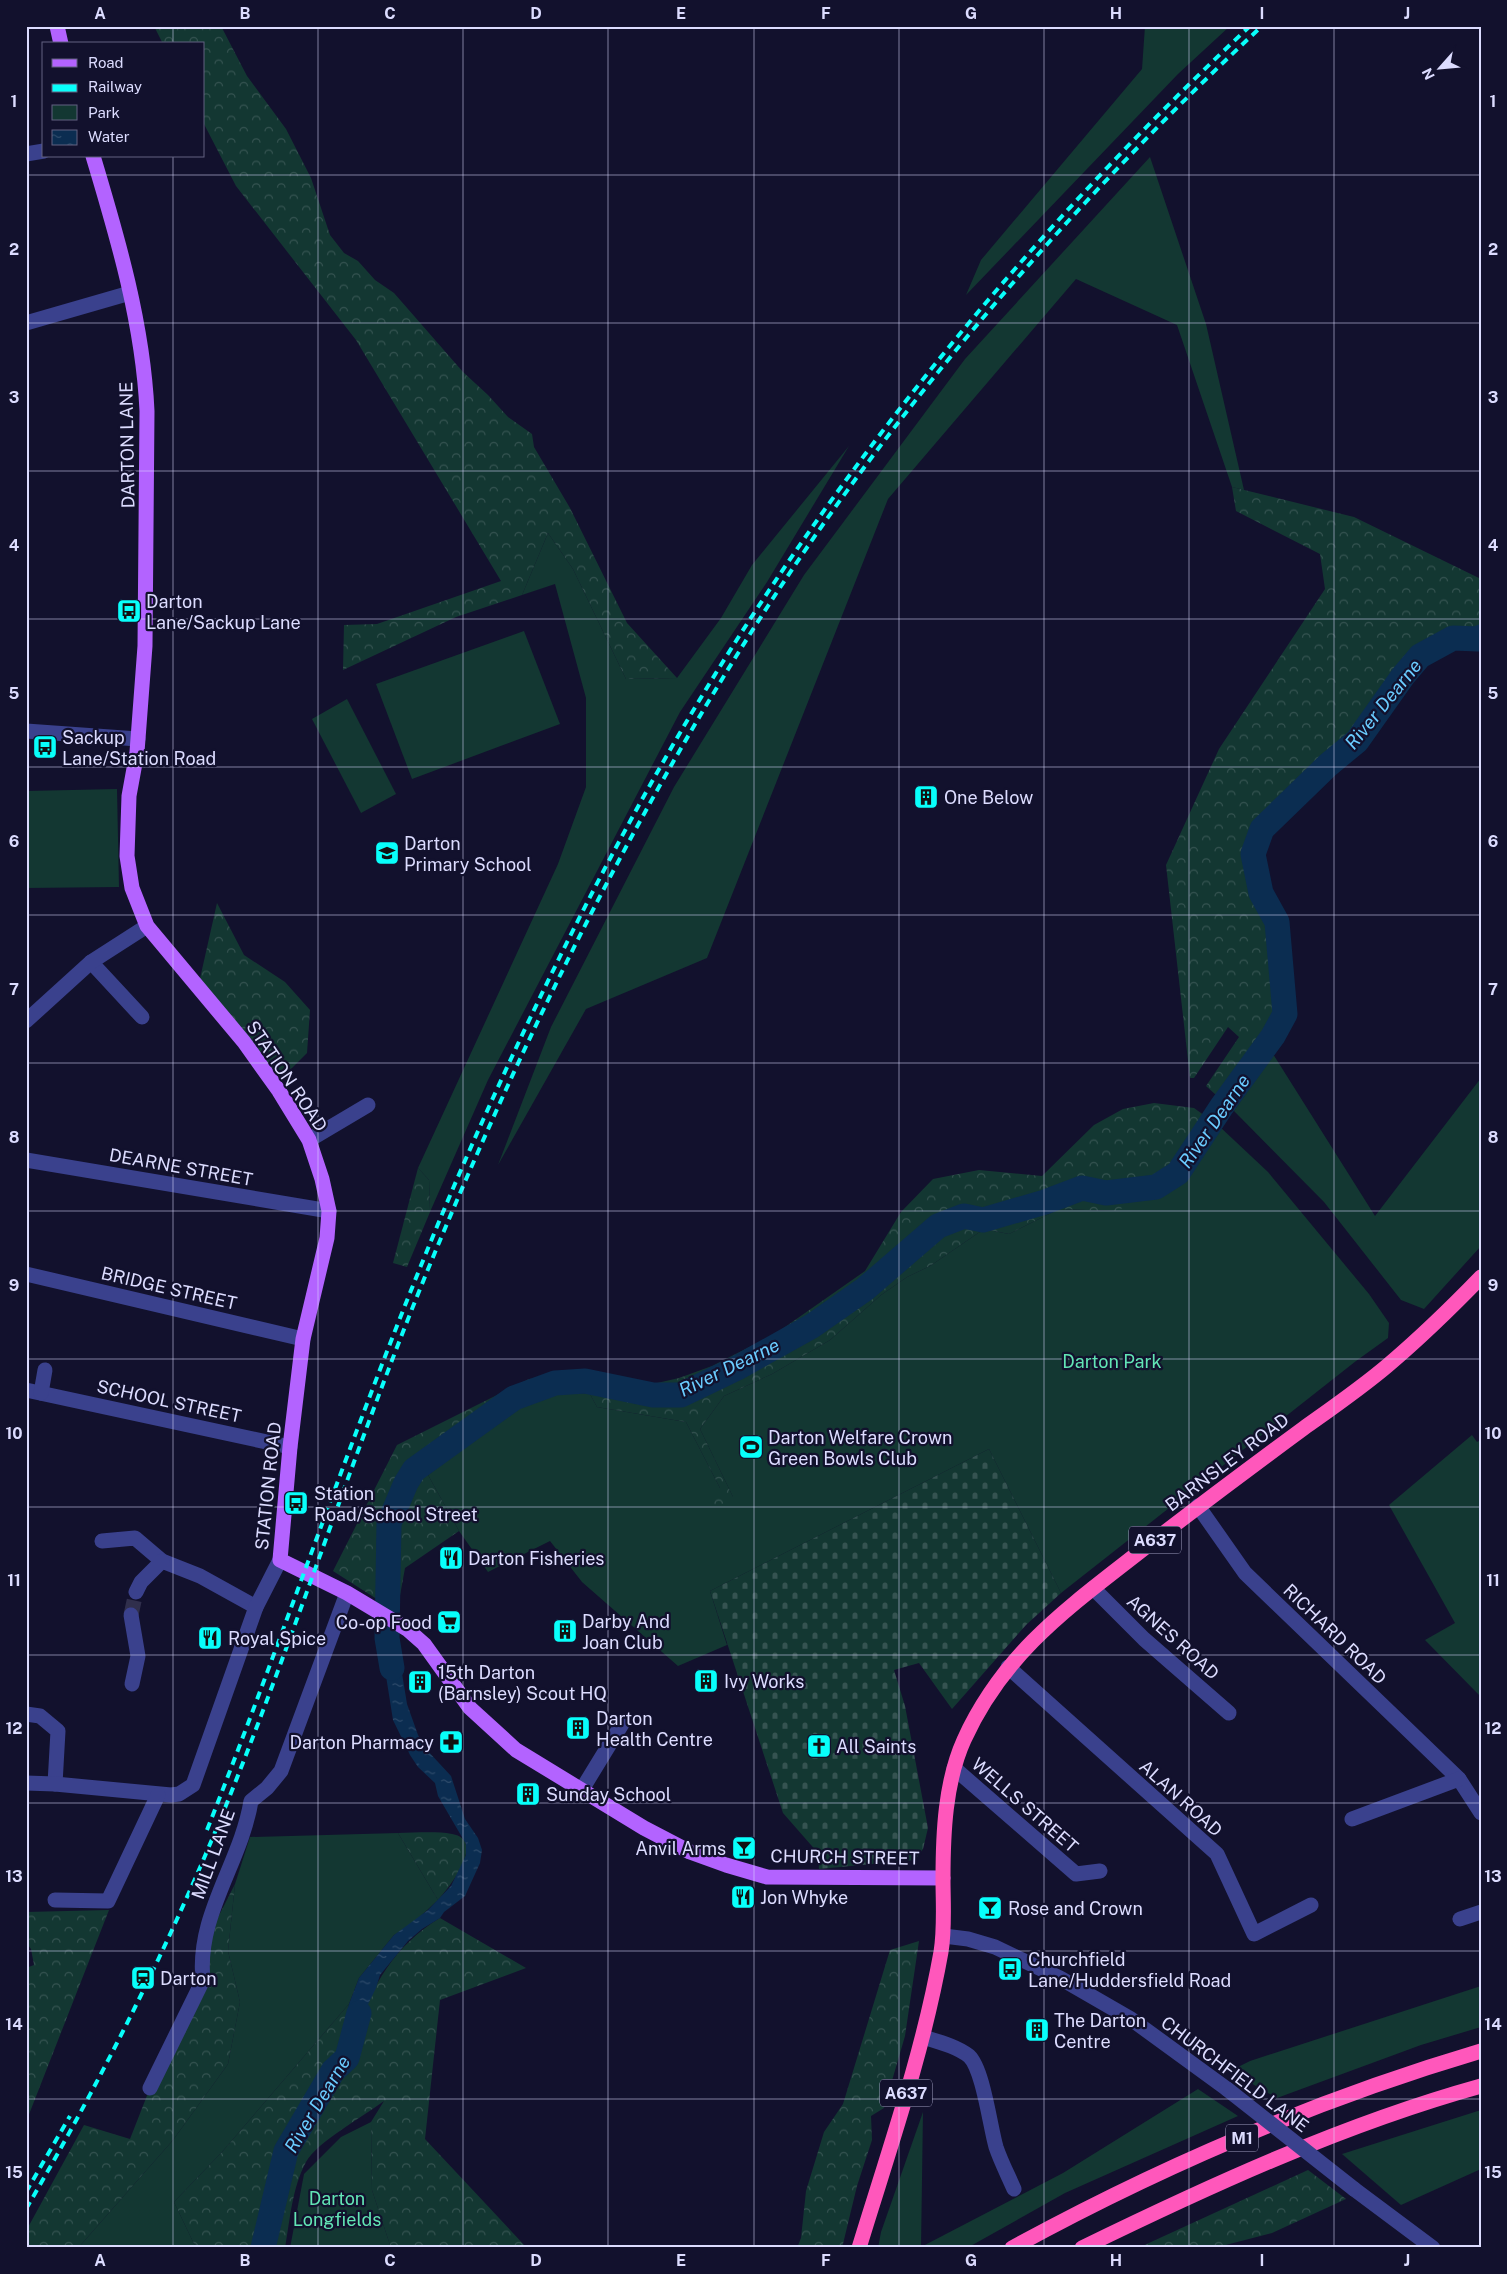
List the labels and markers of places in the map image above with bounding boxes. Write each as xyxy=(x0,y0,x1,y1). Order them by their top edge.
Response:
place label: Darton Lane/Sackup Lane xyxy=(146,591,301,633)
bus stop icon: Darton Lane/Sackup Lane xyxy=(116,598,142,624)
place label: Sackup Lane/Station Road xyxy=(62,727,216,769)
bus stop icon: Sackup Lane/Station Road xyxy=(32,734,58,760)
building icon: One Below xyxy=(913,784,939,810)
place label: One Below xyxy=(944,787,1033,808)
place label: Darton Primary School xyxy=(404,833,532,875)
school or university icon: Darton Primary School xyxy=(374,840,400,866)
place label: Darton Welfare Crown Green Bowls Club xyxy=(768,1427,952,1469)
sports icon: Darton Welfare Crown Green Bowls Club xyxy=(738,1434,764,1460)
place label: Station Road/School Street xyxy=(314,1483,478,1525)
bus stop icon: Station Road/School Street xyxy=(283,1490,309,1516)
restaurant icon: Darton Fisheries xyxy=(438,1545,464,1571)
place label: Darton Fisheries xyxy=(468,1548,604,1569)
supermarket icon: Co-op Food xyxy=(436,1609,462,1635)
place label: Darby And Joan Club xyxy=(582,1611,670,1653)
place label: Co-op Food xyxy=(336,1612,432,1633)
building icon: Darby And Joan Club xyxy=(552,1618,578,1644)
restaurant icon: Royal Spice xyxy=(197,1625,223,1651)
place label: Royal Spice xyxy=(228,1628,326,1649)
place label: 15th Darton (Barnsley) Scout HQ xyxy=(438,1662,607,1704)
building icon: Ivy Works xyxy=(693,1668,719,1694)
building icon: 15th Darton (Barnsley) Scout HQ xyxy=(407,1669,433,1695)
place label: Ivy Works xyxy=(724,1671,804,1692)
place label: Darton Health Centre xyxy=(596,1708,713,1750)
building icon: Darton Health Centre xyxy=(565,1715,591,1741)
pharmacy icon: Darton Pharmacy xyxy=(438,1729,464,1755)
place label: Darton Pharmacy xyxy=(290,1732,434,1753)
church icon: All Saints xyxy=(806,1733,832,1759)
place label: All Saints xyxy=(836,1736,916,1757)
building icon: Sunday School xyxy=(515,1781,541,1807)
place label: Sunday School xyxy=(546,1784,671,1805)
bar icon: Anvil Arms xyxy=(731,1835,757,1861)
place label: Anvil Arms xyxy=(635,1838,726,1859)
restaurant icon: Jon Whyke xyxy=(730,1884,756,1910)
place label: Jon Whyke xyxy=(760,1887,848,1908)
bar icon: Rose and Crown xyxy=(977,1895,1003,1921)
place label: Rose and Crown xyxy=(1008,1898,1143,1919)
place label: Churchfield Lane/Huddersfield Road xyxy=(1028,1949,1231,1991)
bus stop icon: Churchfield Lane/Huddersfield Road xyxy=(997,1956,1023,1982)
station icon: Darton xyxy=(130,1965,156,1991)
place label: Darton xyxy=(160,1968,217,1989)
place label: The Darton Centre xyxy=(1054,2010,1146,2052)
building icon: The Darton Centre xyxy=(1024,2017,1050,2043)

